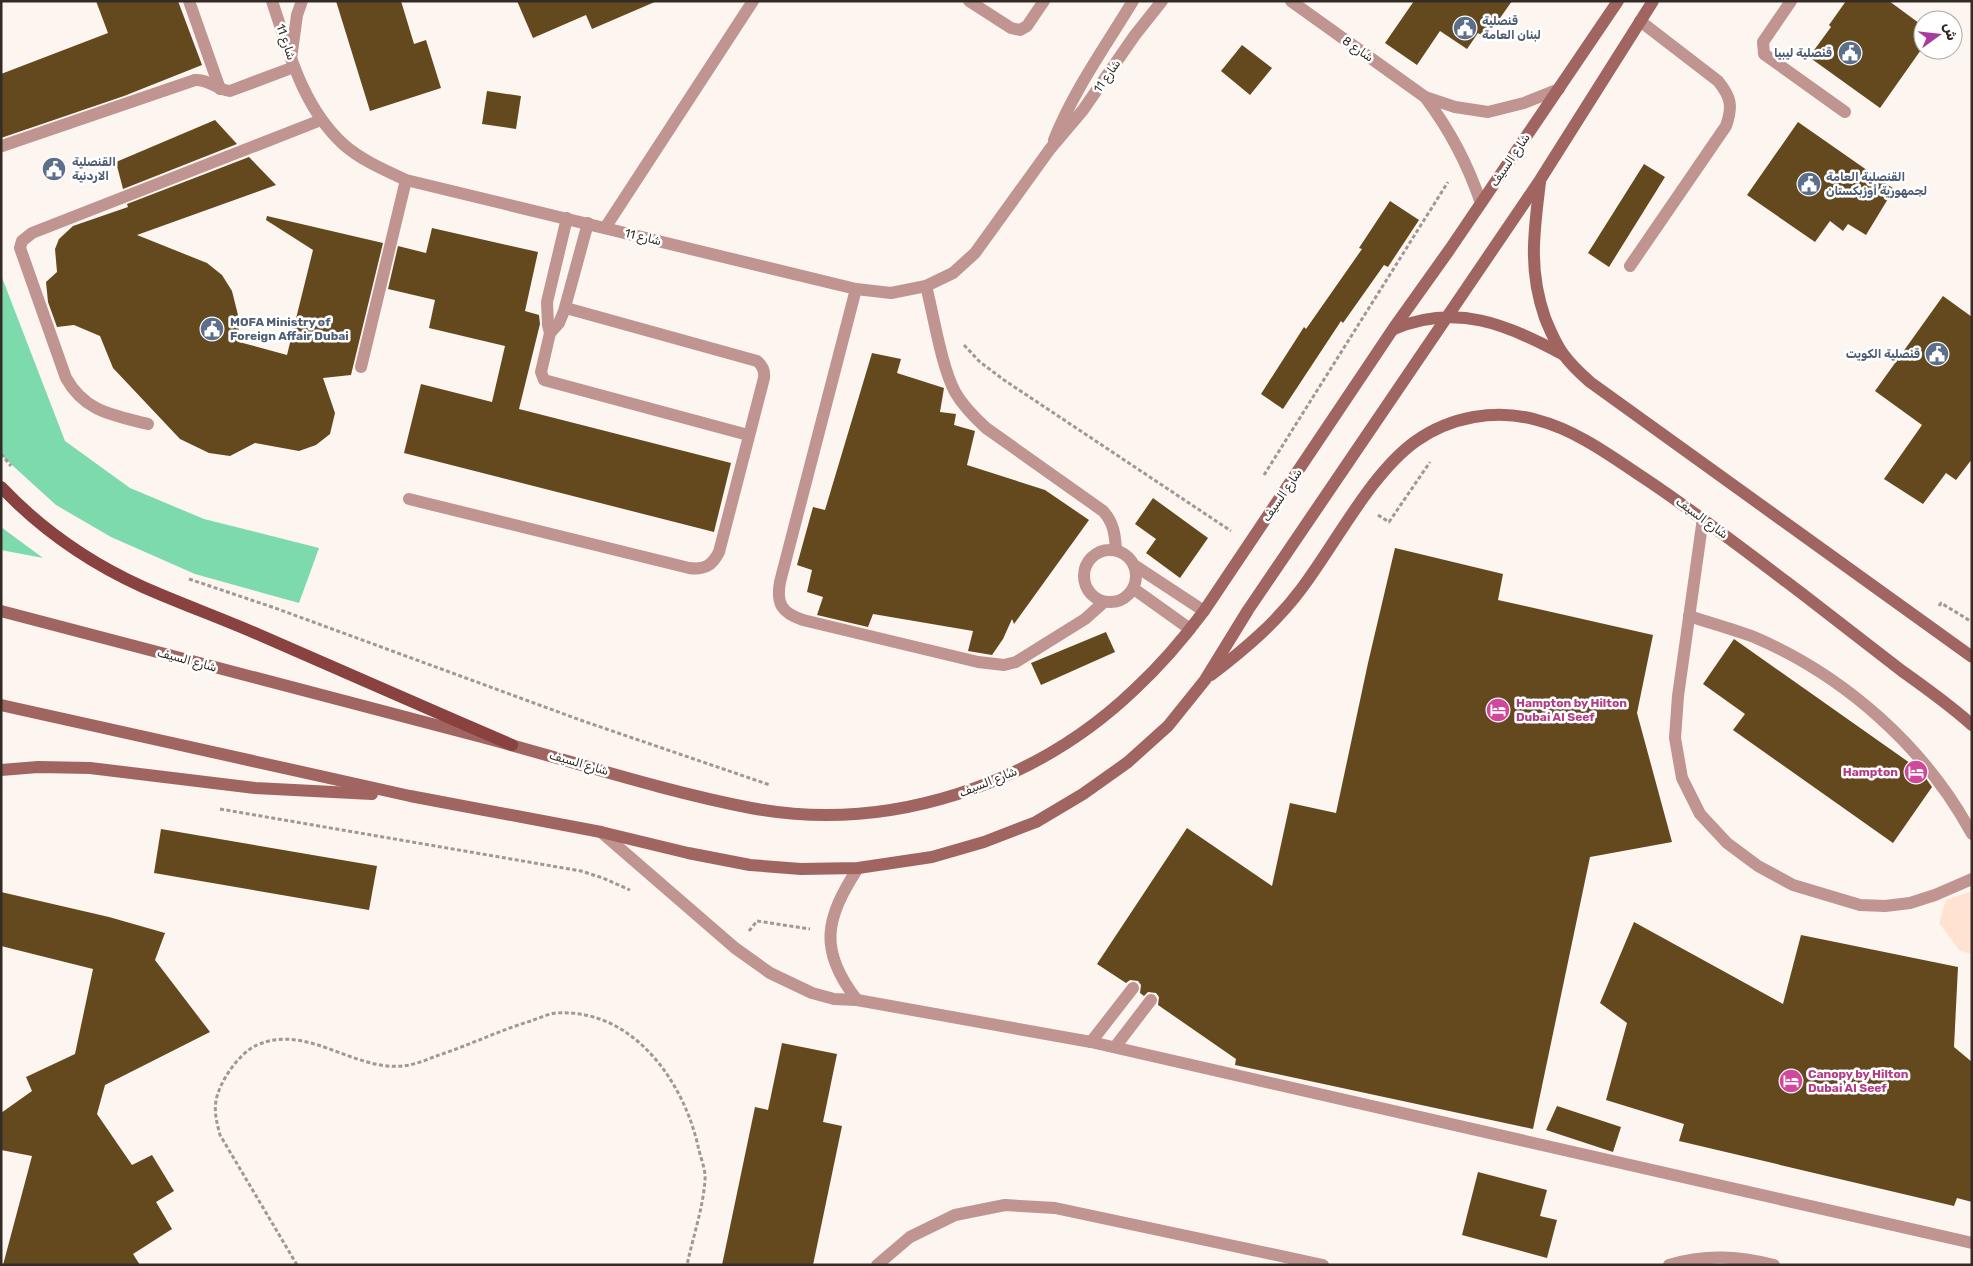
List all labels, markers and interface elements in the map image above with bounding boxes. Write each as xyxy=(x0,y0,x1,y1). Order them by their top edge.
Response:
north arrow xyxy=(1913,10,1963,60)
place label: قنصلية لبنان العامة xyxy=(1482,14,1541,42)
public building icon: قنصلية لبنان العامة xyxy=(1452,15,1478,41)
text: ش xyxy=(1940,21,1961,43)
street label: شارع 11 xyxy=(271,22,299,63)
street label: شارع 8 xyxy=(1339,33,1376,66)
public building icon: قنصلية ليبيا xyxy=(1837,40,1863,66)
place label: قنصلية ليبيا xyxy=(1774,46,1832,60)
street label: شارع 11 xyxy=(1091,57,1125,96)
street label: شارع السيف xyxy=(1487,131,1535,190)
place label: القنصلية الاردنية xyxy=(72,155,116,183)
public building icon: القنصلية الاردنية xyxy=(41,156,67,182)
place label: القنصلية العامة لجمهورية أوزبكستان xyxy=(1826,170,1927,198)
public building icon: القنصلية العامة لجمهورية أوزبكستان xyxy=(1796,171,1822,197)
street label: شارع 11 xyxy=(623,226,663,250)
place label: MOFA Ministry of Foreign Affair Dubai xyxy=(230,315,349,343)
public building icon: MOFA Ministry of Foreign Affair Dubai xyxy=(199,316,225,342)
public building icon: قنصلية الكويت xyxy=(1924,341,1950,367)
place label: قنصلية الكويت xyxy=(1846,347,1920,361)
street label: شارع السيف xyxy=(1259,466,1307,525)
street label: شارع السيف xyxy=(1672,494,1731,543)
street label: شارع السيف xyxy=(155,645,218,677)
place label: Hampton by Hilton Dubai Al Seef xyxy=(1516,696,1627,724)
hotel icon: Hampton by Hilton Dubai Al Seef xyxy=(1485,697,1511,723)
street label: شارع السيف xyxy=(547,748,610,780)
hotel icon: Hampton xyxy=(1903,759,1929,785)
street label: شارع السيف xyxy=(957,764,1020,802)
place label: Hampton xyxy=(1843,765,1898,779)
place label: Canopy by Hilton Dubai Al Seef xyxy=(1808,1067,1909,1095)
hotel icon: Canopy by Hilton Dubai Al Seef xyxy=(1778,1068,1804,1094)

